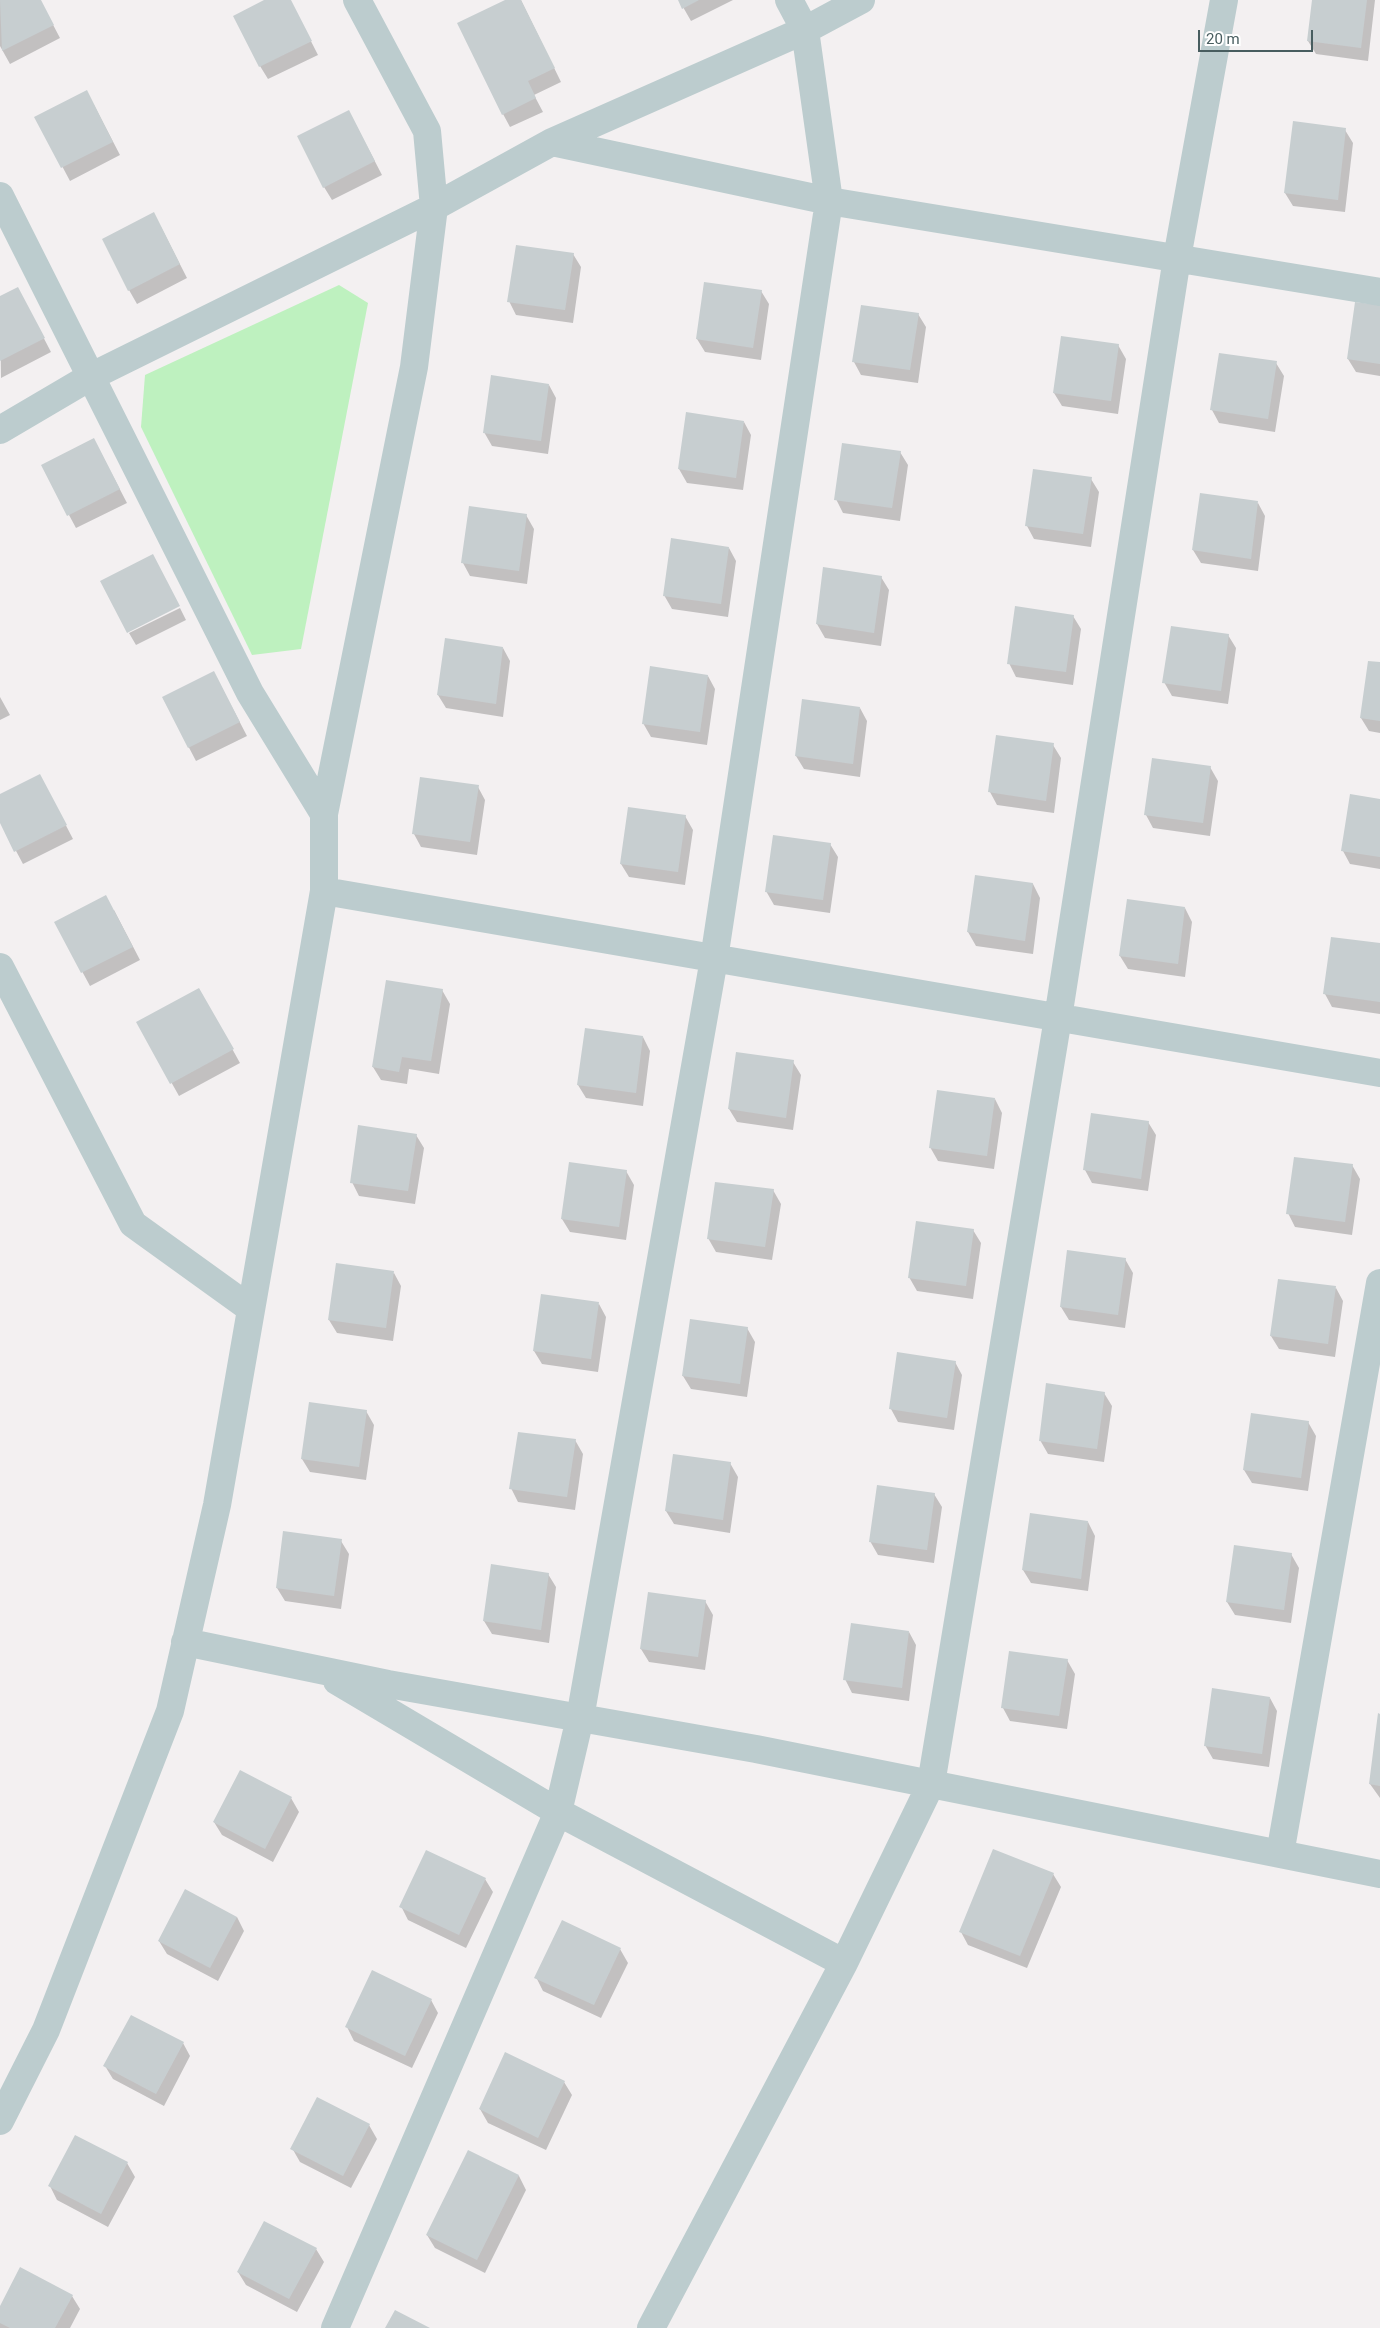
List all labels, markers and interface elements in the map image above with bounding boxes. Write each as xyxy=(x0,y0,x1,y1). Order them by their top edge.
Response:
scale bar xyxy=(1200,20,1315,52)
text: 20 m xyxy=(1206,30,1240,48)

